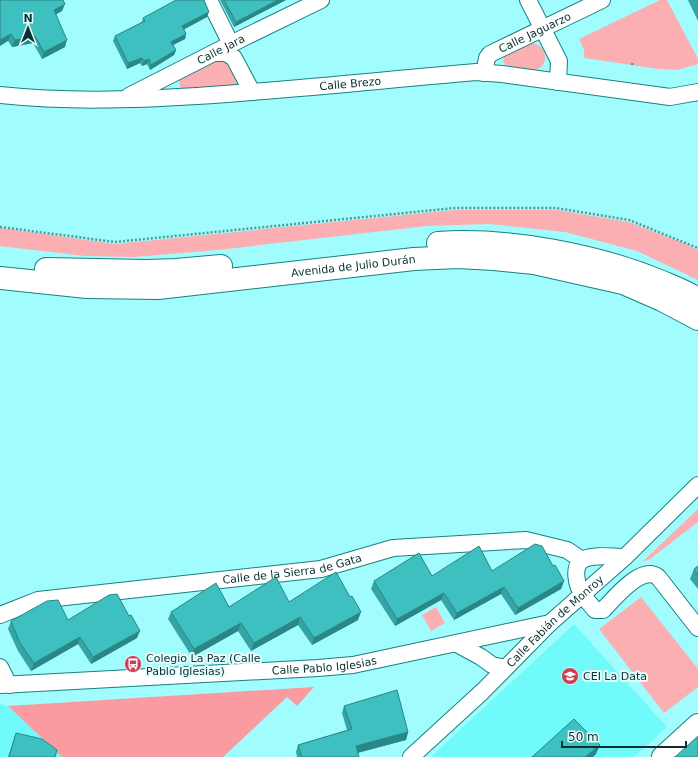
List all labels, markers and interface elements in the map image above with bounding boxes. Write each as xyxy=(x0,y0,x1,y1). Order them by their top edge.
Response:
north arrow xyxy=(8,8,48,48)
street label: Calle Jaguarzo xyxy=(497,10,573,56)
text: N xyxy=(23,12,33,25)
street label: Calle Jara xyxy=(195,32,247,67)
street label: Calle Brezo xyxy=(319,75,382,93)
street label: Avenida de Julio Durán xyxy=(290,253,416,280)
street label: Calle de la Sierra de Gata xyxy=(222,551,363,587)
street label: Calle Fabián de Monroy xyxy=(504,573,607,670)
place label: Colegio La Paz (Calle Pablo Iglesias) xyxy=(146,652,261,678)
bus stop icon: Colegio La Paz (Calle Pablo Iglesias) xyxy=(123,654,143,674)
street label: Calle Pablo Iglesias xyxy=(272,654,378,677)
school or university icon: CEI La Data xyxy=(560,666,580,686)
place label: CEI La Data xyxy=(583,670,647,683)
scale bar xyxy=(562,723,686,749)
text: 50 m xyxy=(568,730,599,744)

